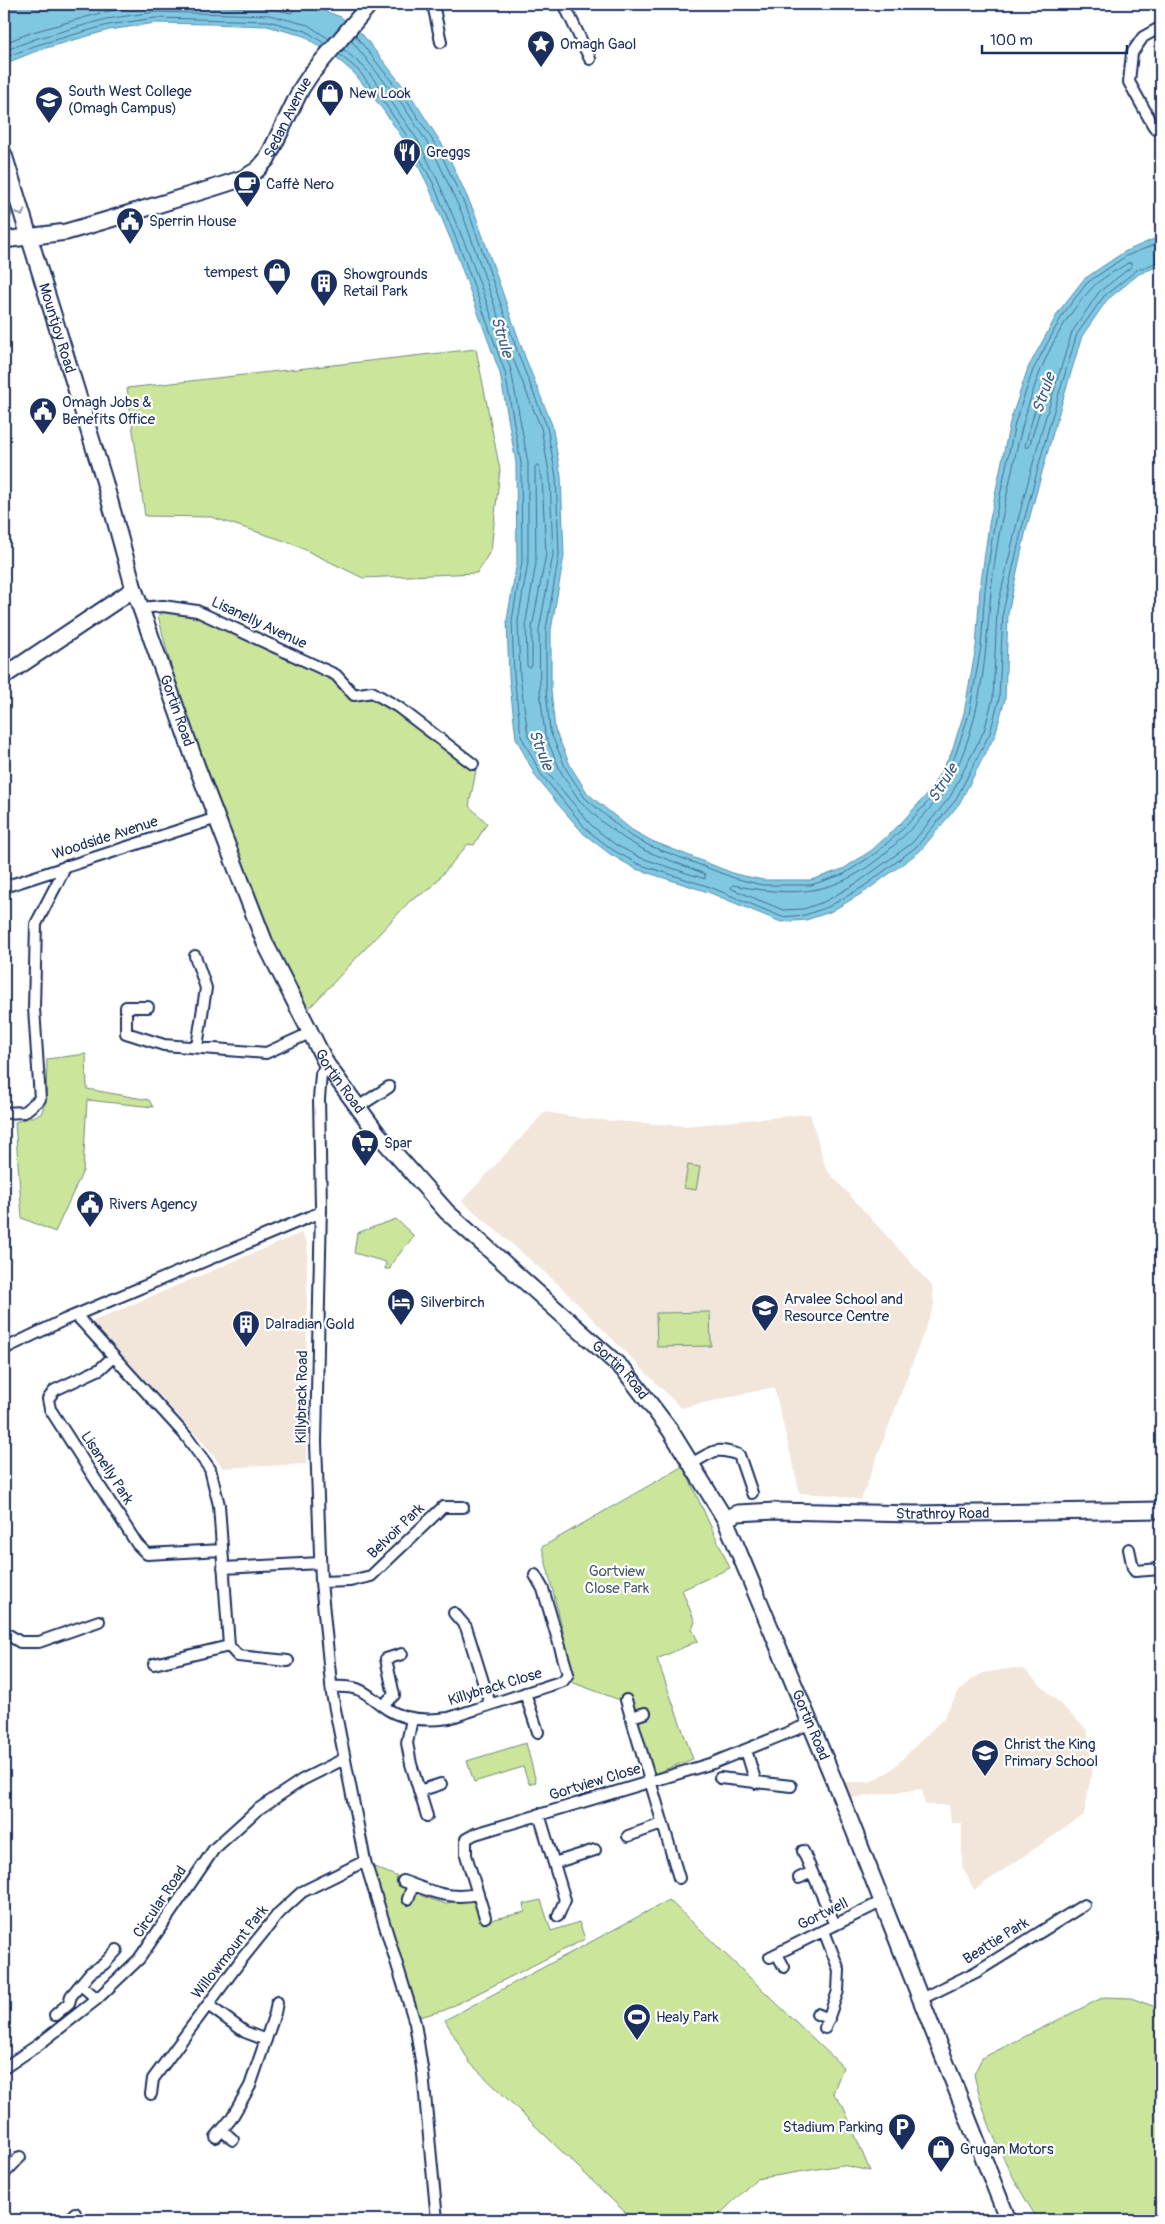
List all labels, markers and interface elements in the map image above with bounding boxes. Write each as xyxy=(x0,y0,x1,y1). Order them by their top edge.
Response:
scale bar xyxy=(982,22,1128,54)
place icon: Omagh Gaol xyxy=(526,29,556,68)
text: 100 m xyxy=(990,31,1033,50)
place label: Omagh Gaol xyxy=(560,35,636,54)
street label: Sedan Avenue xyxy=(259,73,316,161)
shop icon: New Look xyxy=(315,78,345,117)
place label: South West College (Omagh Campus) xyxy=(68,82,192,118)
place label: New Look xyxy=(349,84,411,103)
school or university icon: South West College (Omagh Campus) xyxy=(34,85,64,124)
restaurant icon: Greggs xyxy=(392,137,422,176)
place label: Greggs xyxy=(426,143,470,162)
cafe icon: Caffè Nero xyxy=(232,169,262,208)
place label: Caffè Nero xyxy=(266,175,334,194)
public building icon: Sperrin House xyxy=(115,206,145,245)
one-way arrow xyxy=(16,209,26,217)
place label: Sperrin House xyxy=(149,212,237,231)
shop icon: tempest xyxy=(262,257,292,296)
place label: tempest xyxy=(203,263,259,282)
place label: Showgrounds Retail Park xyxy=(343,265,428,301)
building icon: Showgrounds Retail Park xyxy=(309,268,339,307)
street label: Mountjoy Road xyxy=(34,281,80,375)
water label: Strule xyxy=(486,314,518,362)
water label: Strule xyxy=(1028,368,1061,416)
place label: Omagh Jobs & Benefits Office xyxy=(62,393,156,429)
public building icon: Omagh Jobs & Benefits Office xyxy=(28,396,58,435)
street label: Lisanelly Avenue xyxy=(208,593,310,654)
street label: Gortin Road xyxy=(156,672,198,749)
water label: Strule xyxy=(524,727,558,775)
water label: Strule xyxy=(924,758,964,806)
street label: Woodside Avenue xyxy=(50,812,161,864)
street label: Gortin Road xyxy=(311,1046,369,1117)
supermarket icon: Spar xyxy=(350,1128,380,1167)
place label: Spar xyxy=(384,1134,413,1153)
public building icon: Rivers Agency xyxy=(75,1189,105,1228)
place label: Rivers Agency xyxy=(109,1195,198,1214)
hotel icon: Silverbirch xyxy=(386,1287,416,1326)
place label: Arvalee School and Resource Centre xyxy=(784,1290,903,1326)
place label: Silverbirch xyxy=(420,1293,485,1312)
school or university icon: Arvalee School and Resource Centre xyxy=(750,1293,780,1332)
building icon: Dalradian Gold xyxy=(231,1309,261,1348)
place label: Dalradian Gold xyxy=(265,1315,355,1334)
street label: Gortin Road xyxy=(588,1336,653,1403)
street label: Killybrack Road xyxy=(292,1350,312,1444)
street label: Lisanelly Park xyxy=(76,1428,138,1509)
street label: Belvoir Park xyxy=(364,1499,429,1563)
street label: Strathroy Road xyxy=(896,1503,990,1524)
park label: Gortview Close Park xyxy=(585,1562,650,1598)
street label: Killybrack Close xyxy=(446,1664,545,1710)
street label: Gortin Road xyxy=(788,1687,834,1763)
place label: Christ the King Primary School xyxy=(1004,1735,1098,1771)
school or university icon: Christ the King Primary School xyxy=(970,1738,1000,1777)
street label: Gortview Close xyxy=(547,1759,644,1805)
street label: Circular Road xyxy=(129,1862,191,1942)
street label: Gortwell xyxy=(795,1894,851,1934)
street label: Willowmount Park xyxy=(188,1901,273,2003)
street label: Beattie Park xyxy=(960,1913,1033,1969)
sports icon: Healy Park xyxy=(622,2002,652,2041)
place label: Healy Park xyxy=(656,2008,720,2027)
parking icon: Stadium Parking xyxy=(887,2112,917,2151)
place label: Stadium Parking xyxy=(783,2118,883,2137)
shop icon: Grugan Motors xyxy=(926,2134,956,2173)
place label: Grugan Motors xyxy=(960,2140,1054,2159)

